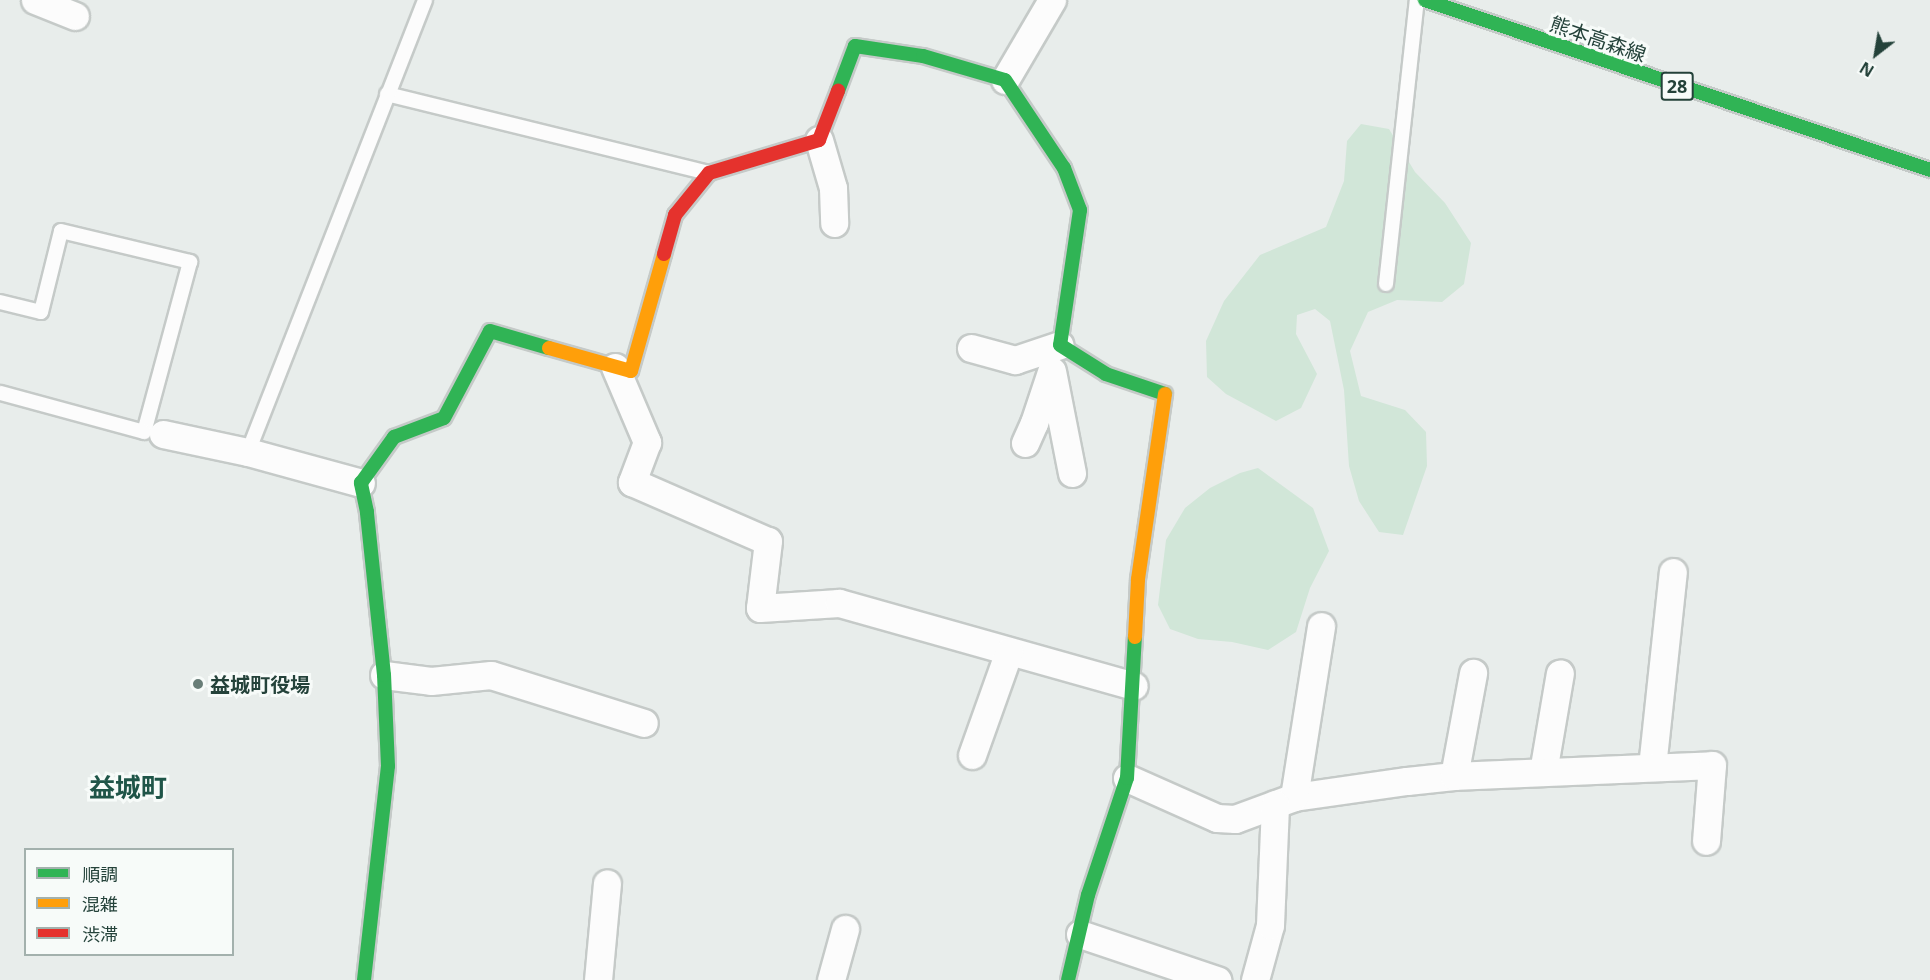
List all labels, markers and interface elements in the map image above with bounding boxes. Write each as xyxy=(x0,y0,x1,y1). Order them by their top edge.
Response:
street label: 熊本高森線 xyxy=(1547,11,1649,67)
north arrow xyxy=(1846,24,1906,84)
text: N xyxy=(1855,57,1878,82)
road number: 28 xyxy=(1660,71,1694,101)
place label: 益城町役場 xyxy=(210,672,310,696)
marker: 益城町役場 xyxy=(191,677,205,691)
district label: 益城町 xyxy=(89,772,167,804)
legend xyxy=(24,848,234,956)
text: 順調 xyxy=(82,862,118,886)
text: 混雑 xyxy=(82,892,118,916)
text: 渋滞 xyxy=(82,922,118,946)

